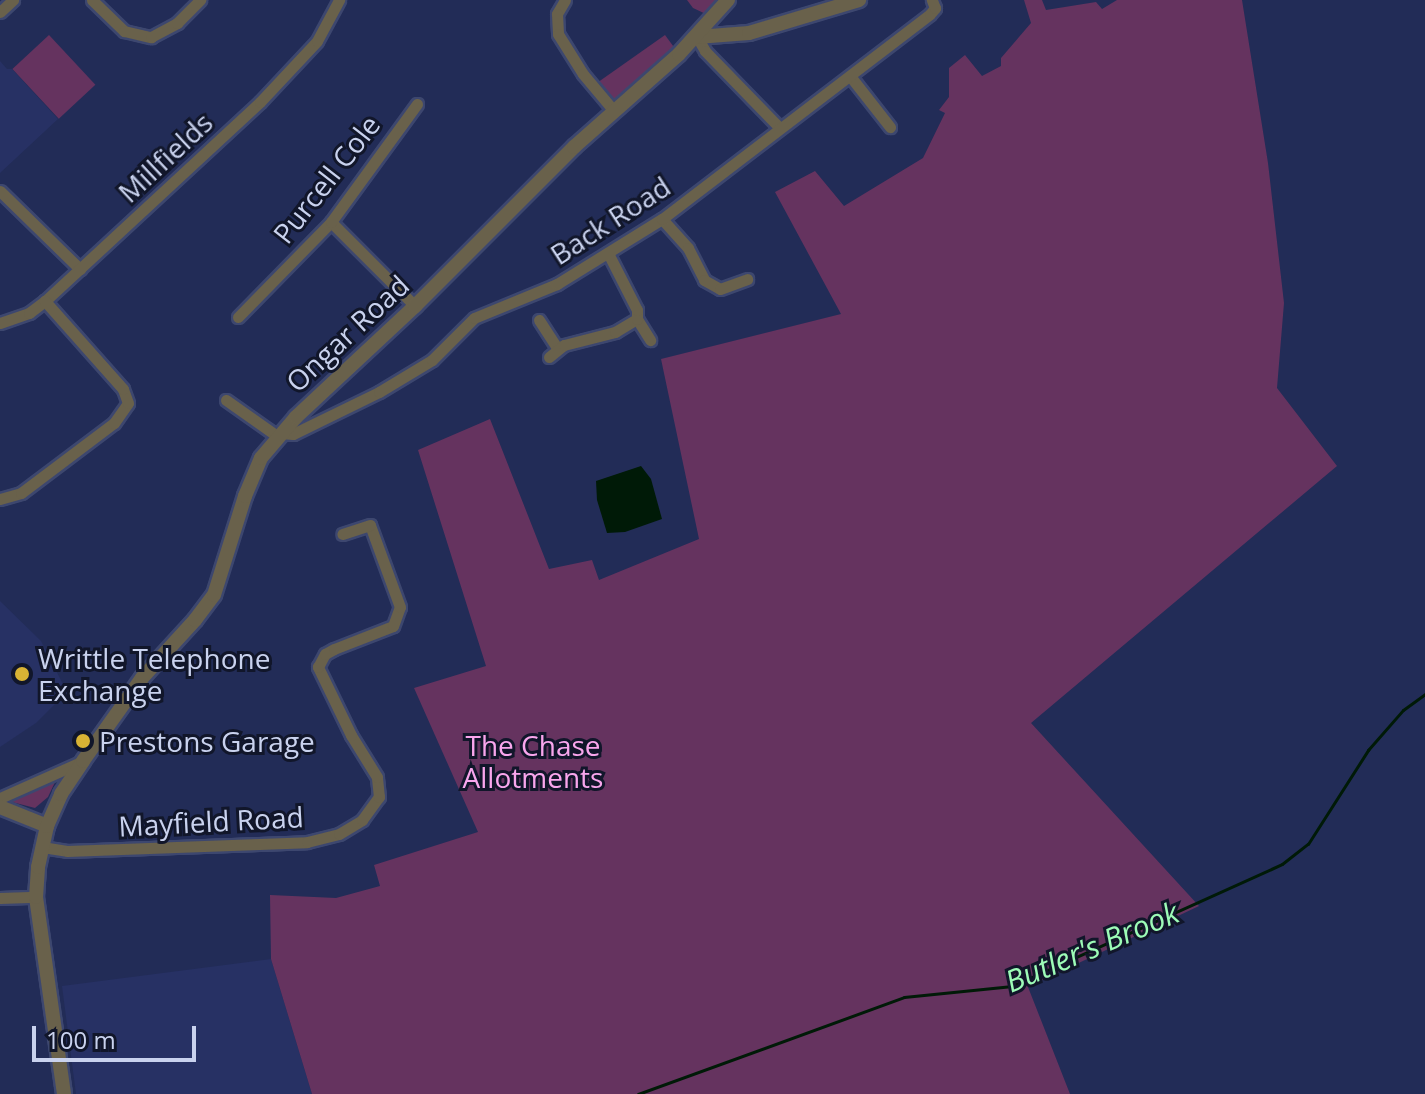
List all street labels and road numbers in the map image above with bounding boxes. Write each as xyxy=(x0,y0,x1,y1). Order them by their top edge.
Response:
street label: Millfields xyxy=(111,105,219,209)
street label: Purcell Cole xyxy=(266,108,386,250)
street label: Back Road xyxy=(544,169,676,271)
street label: Ongar Road xyxy=(279,268,415,398)
street label: Mayfield Road xyxy=(118,799,304,843)

